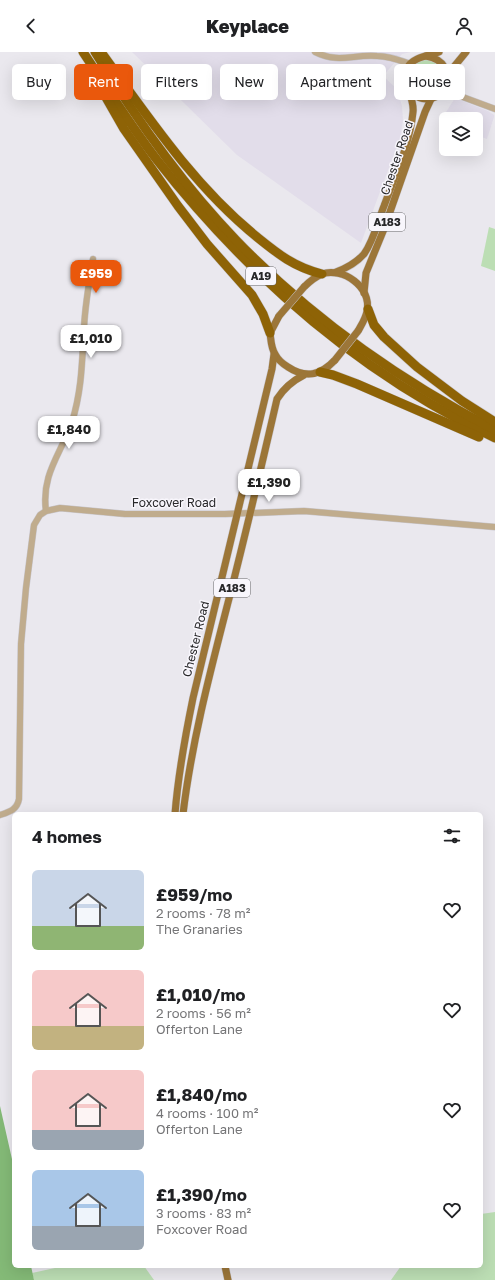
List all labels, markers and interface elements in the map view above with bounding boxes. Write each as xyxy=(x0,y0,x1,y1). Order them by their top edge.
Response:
icon: back xyxy=(20,15,42,37)
text: Keyplace xyxy=(206,15,289,37)
icon: person xyxy=(453,15,475,37)
chip: Buy xyxy=(12,64,66,100)
chip: Rent xyxy=(74,64,133,100)
chip: Filters xyxy=(141,64,212,100)
chip: New xyxy=(220,64,278,100)
chip: Apartment xyxy=(286,64,386,100)
chip: House xyxy=(394,64,465,100)
map controls xyxy=(439,112,483,156)
button: layers xyxy=(439,112,483,156)
street label: Chester Road xyxy=(377,119,416,197)
road number: A183 xyxy=(369,213,405,231)
pin: £959 xyxy=(72,260,120,294)
text: £959 xyxy=(79,265,113,281)
road number: A19 xyxy=(246,267,276,285)
pin: £1,010 xyxy=(58,325,124,359)
text: £1,010 xyxy=(69,330,113,346)
pin: £1,840 xyxy=(36,416,102,450)
text: £1,840 xyxy=(47,421,91,437)
pin: £1,390 xyxy=(236,469,302,503)
text: £1,390 xyxy=(247,474,291,490)
street label: Foxcover Road xyxy=(132,495,216,510)
road number: A183 xyxy=(214,579,250,597)
street label: Chester Road xyxy=(179,599,212,678)
icon: filters xyxy=(441,825,463,847)
text: 4 homes xyxy=(32,826,102,847)
text: £959/mo xyxy=(156,884,232,905)
icon: home xyxy=(64,886,112,934)
icon: heart xyxy=(441,899,463,921)
text: 2 rooms · 78 m² xyxy=(156,905,250,921)
text: The Granaries xyxy=(156,921,243,937)
text: £1,010/mo xyxy=(156,984,246,1005)
icon: home xyxy=(64,986,112,1034)
icon: heart xyxy=(441,999,463,1021)
text: 2 rooms · 56 m² xyxy=(156,1005,251,1021)
text: Offerton Lane xyxy=(156,1021,243,1037)
text: £1,840/mo xyxy=(156,1084,247,1105)
icon: home xyxy=(64,1086,112,1134)
icon: heart xyxy=(441,1099,463,1121)
text: 4 rooms · 100 m² xyxy=(156,1105,258,1121)
text: Offerton Lane xyxy=(156,1121,243,1137)
text: £1,390/mo xyxy=(156,1184,247,1205)
icon: home xyxy=(64,1186,112,1234)
icon: heart xyxy=(441,1199,463,1221)
text: 3 rooms · 83 m² xyxy=(156,1205,251,1221)
text: Foxcover Road xyxy=(156,1221,247,1237)

